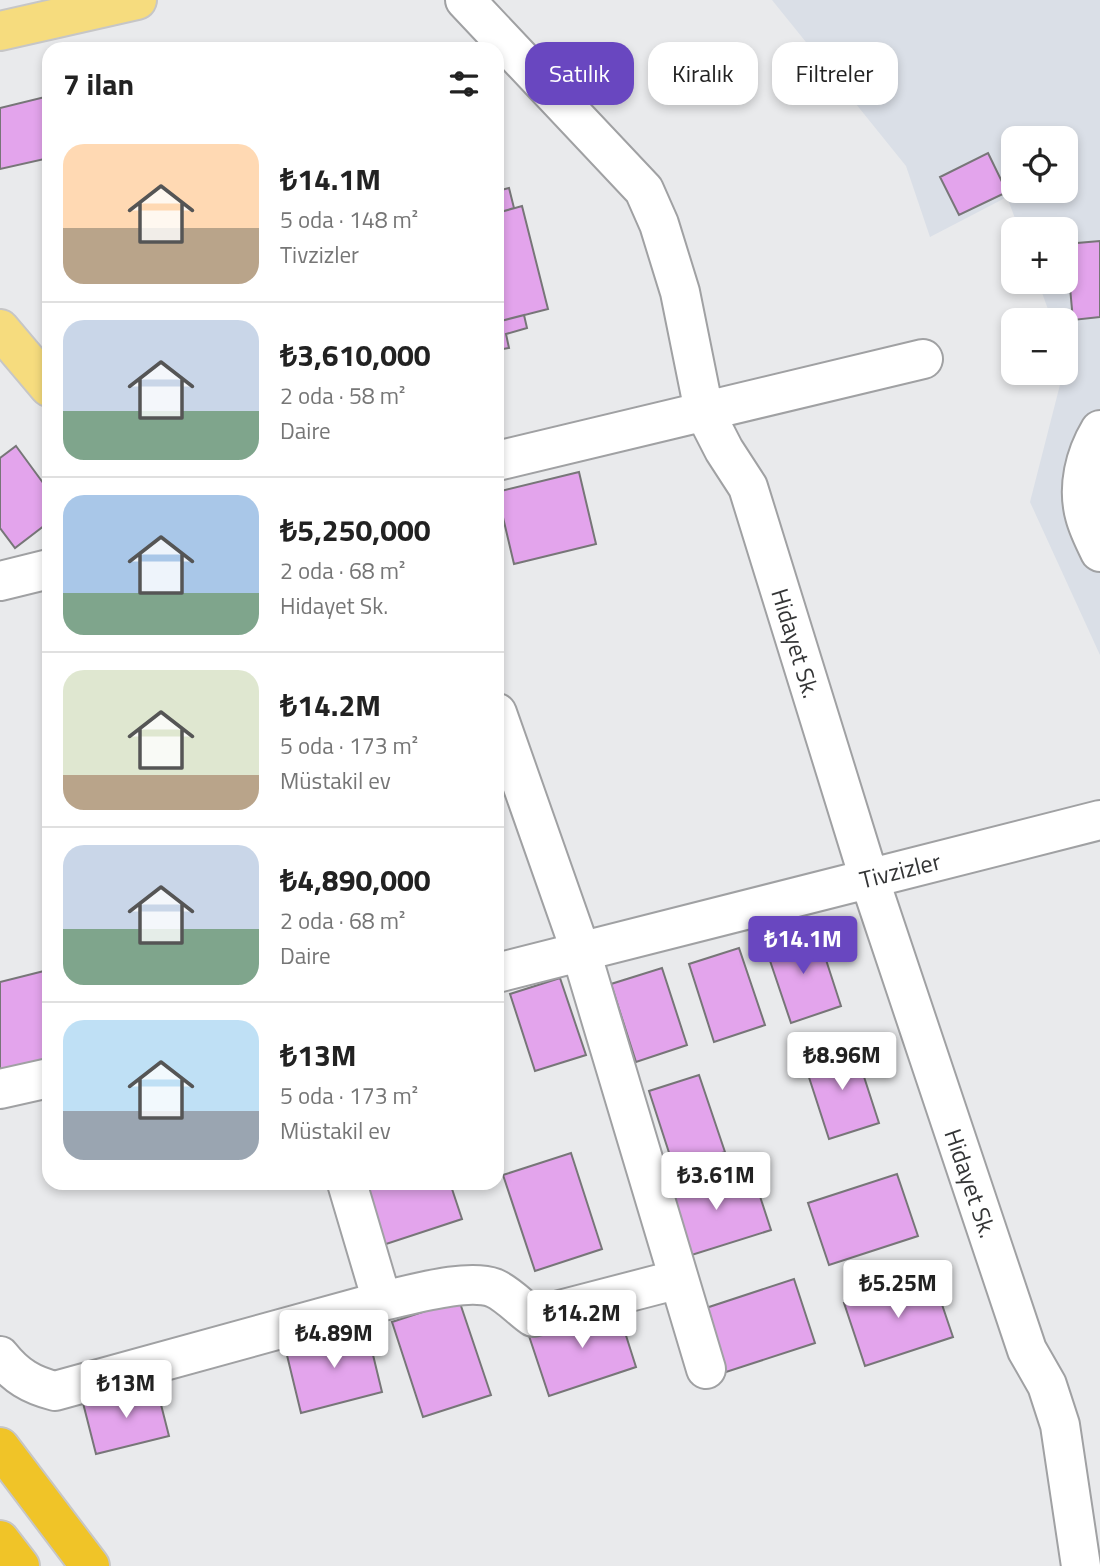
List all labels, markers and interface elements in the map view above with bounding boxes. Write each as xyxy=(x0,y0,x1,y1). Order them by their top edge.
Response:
chip: Satılık xyxy=(525,42,634,105)
chip: Kiralık xyxy=(648,42,758,105)
chip: Filtreler xyxy=(772,42,898,105)
text: 7 ilan xyxy=(63,61,134,107)
icon: filters xyxy=(445,65,483,103)
map controls xyxy=(1001,126,1078,385)
button: locate xyxy=(1001,126,1078,203)
text: ₺14.1M xyxy=(280,156,381,202)
icon: home xyxy=(119,172,203,256)
text: 5 oda · 148 m² xyxy=(280,202,418,237)
button: + xyxy=(1001,217,1078,294)
text: Tivzizler xyxy=(280,237,359,272)
button: − xyxy=(1001,308,1078,385)
text: ₺3,610,000 xyxy=(280,332,431,378)
icon: home xyxy=(119,348,203,432)
text: 2 oda · 58 m² xyxy=(280,378,405,413)
text: Daire xyxy=(280,413,331,448)
text: ₺5,250,000 xyxy=(280,507,431,553)
icon: home xyxy=(119,523,203,607)
text: 2 oda · 68 m² xyxy=(280,553,405,588)
street label: Hidayet Sk. xyxy=(762,584,830,702)
text: Hidayet Sk. xyxy=(280,588,388,623)
text: ₺14.2M xyxy=(280,682,381,728)
icon: home xyxy=(119,698,203,782)
text: 5 oda · 173 m² xyxy=(280,728,418,763)
text: Müstakil ev xyxy=(280,763,391,798)
street label: Tivzizler xyxy=(856,843,944,897)
text: ₺4,890,000 xyxy=(280,857,431,903)
icon: home xyxy=(119,873,203,957)
text: 2 oda · 68 m² xyxy=(280,903,405,938)
pin: ₺14.1M xyxy=(746,916,860,976)
text: ₺14.1M xyxy=(764,921,842,956)
text: Daire xyxy=(280,938,331,973)
text: ₺13M xyxy=(280,1032,357,1078)
pin: ₺8.96M xyxy=(785,1032,899,1092)
text: ₺8.96M xyxy=(803,1037,881,1072)
icon: home xyxy=(119,1048,203,1132)
text: 5 oda · 173 m² xyxy=(280,1078,418,1113)
text: Müstakil ev xyxy=(280,1113,391,1148)
street label: Hidayet Sk. xyxy=(936,1124,1006,1242)
pin: ₺3.61M xyxy=(659,1152,773,1212)
text: ₺3.61M xyxy=(677,1157,755,1192)
pin: ₺5.25M xyxy=(841,1260,955,1320)
text: ₺5.25M xyxy=(859,1265,937,1300)
pin: ₺14.2M xyxy=(525,1290,639,1350)
text: ₺14.2M xyxy=(543,1295,621,1330)
pin: ₺4.89M xyxy=(277,1310,391,1370)
text: ₺4.89M xyxy=(295,1315,373,1350)
pin: ₺13M xyxy=(85,1360,167,1420)
text: ₺13M xyxy=(97,1365,155,1400)

